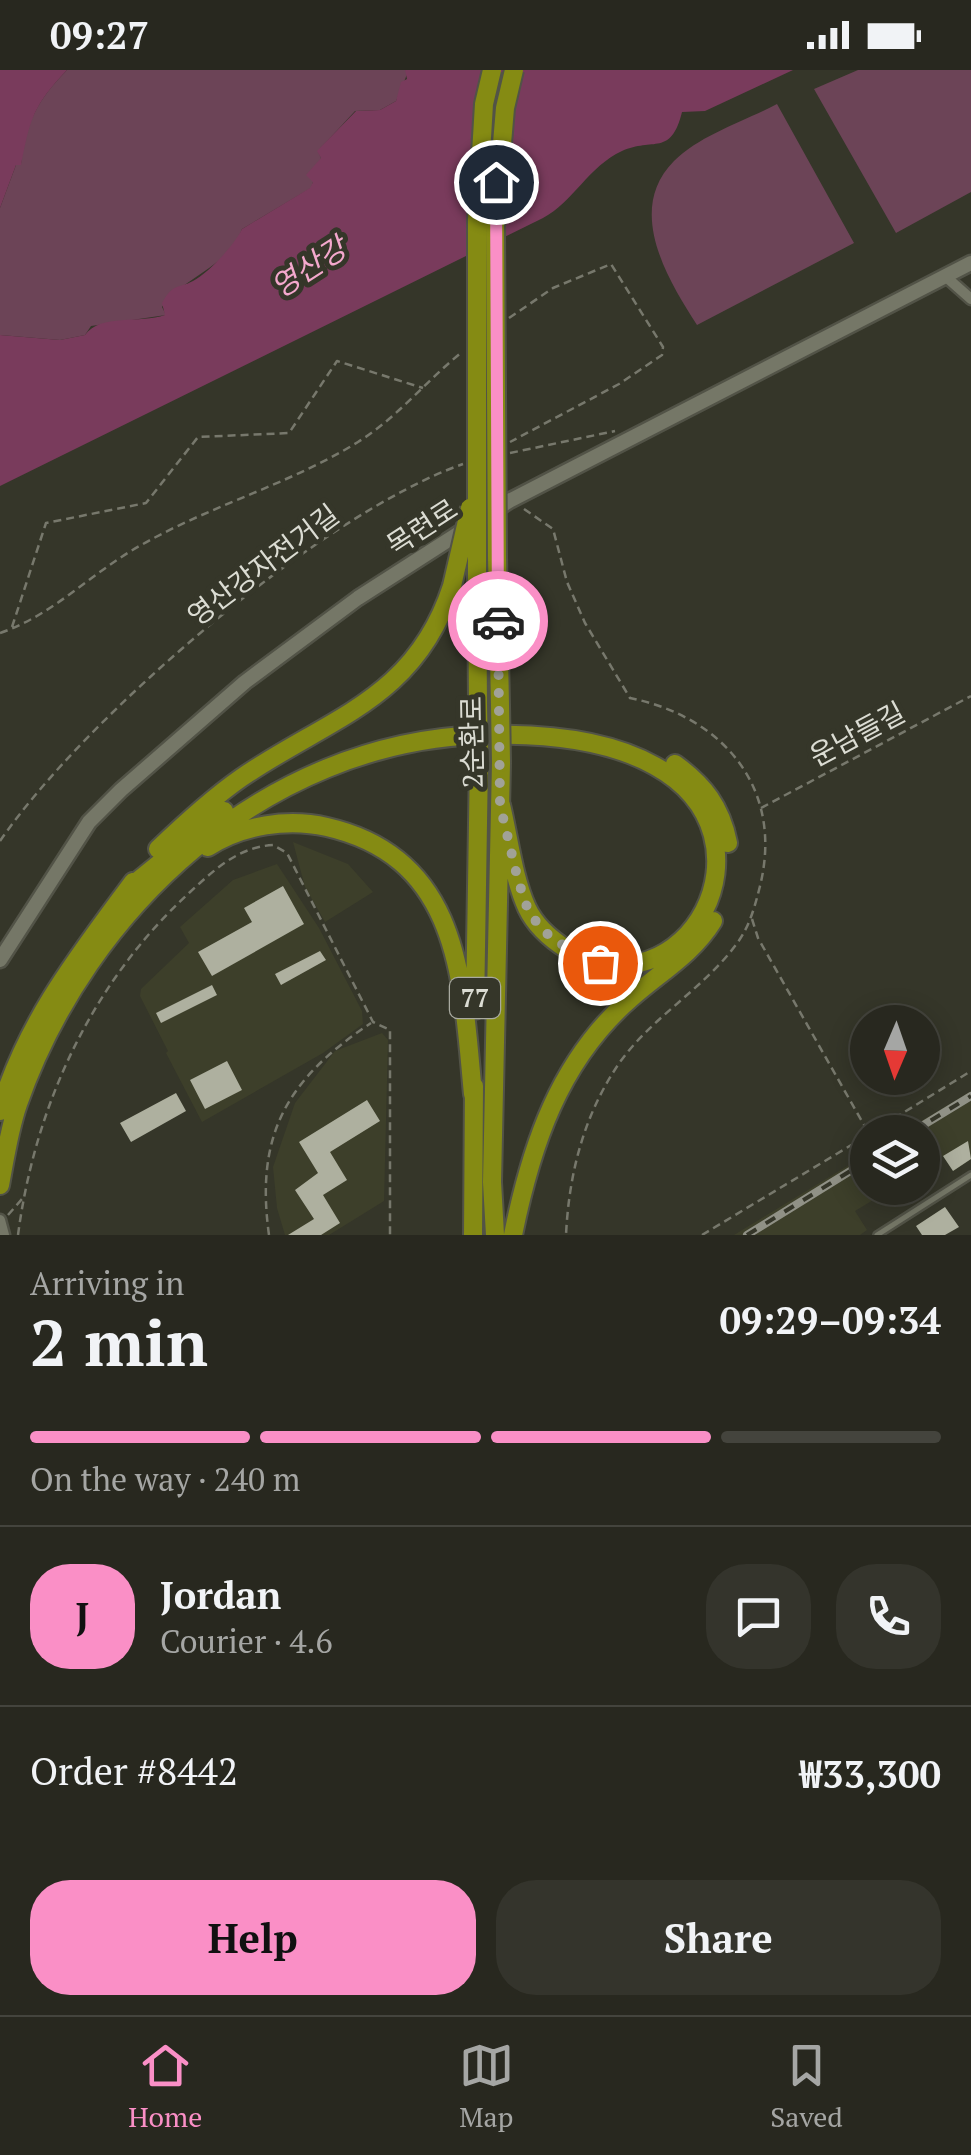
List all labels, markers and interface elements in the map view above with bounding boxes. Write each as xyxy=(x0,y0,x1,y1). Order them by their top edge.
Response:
text: 09:27 xyxy=(50,10,149,60)
pin xyxy=(454,140,539,225)
icon: home xyxy=(469,155,524,210)
water label: 영산강 xyxy=(263,226,357,306)
street label: 목련로 xyxy=(379,490,464,563)
street label: 영산강자전거길 xyxy=(180,496,346,634)
courier xyxy=(448,571,548,671)
icon: car xyxy=(471,594,526,649)
street label: 운남들길 xyxy=(803,693,911,774)
street label: 2순환로 xyxy=(452,696,491,788)
pin xyxy=(558,921,643,1006)
icon: bag xyxy=(573,936,628,991)
road number: 77 xyxy=(450,978,500,1018)
north arrow xyxy=(850,1005,940,1095)
map controls xyxy=(850,1005,940,1205)
button: layers xyxy=(850,1115,940,1205)
text: Arriving in xyxy=(30,1262,184,1304)
text: 09:29–09:34 xyxy=(719,1295,941,1345)
text: 2 min xyxy=(30,1298,208,1385)
text: On the way · 240 m xyxy=(30,1458,300,1500)
button: chat xyxy=(706,1564,811,1669)
button: phone xyxy=(836,1564,941,1669)
text: Jordan xyxy=(160,1570,281,1620)
text: J xyxy=(76,1591,89,1641)
text: Courier · 4.6 xyxy=(160,1620,332,1662)
text: Order #8442 xyxy=(30,1746,238,1796)
text: ₩33,300 xyxy=(800,1749,941,1799)
button: Help xyxy=(30,1880,476,1995)
button: Share xyxy=(496,1880,941,1995)
tab: Home xyxy=(128,2038,202,2135)
tab: Map xyxy=(459,2038,514,2135)
tab: Saved xyxy=(770,2038,843,2135)

